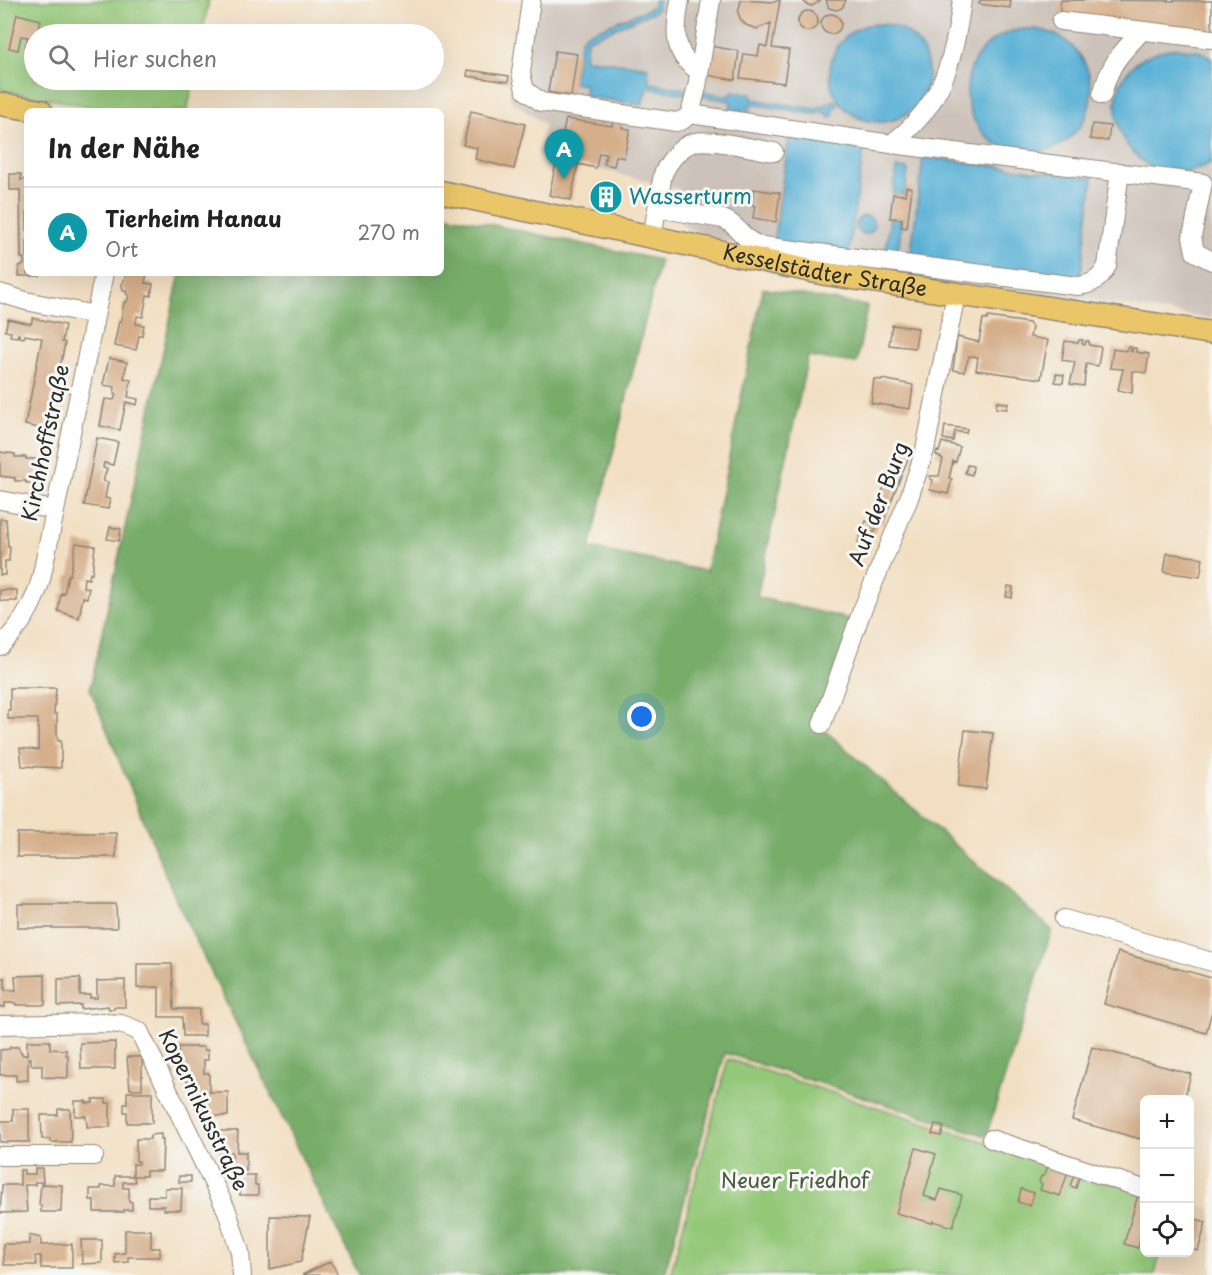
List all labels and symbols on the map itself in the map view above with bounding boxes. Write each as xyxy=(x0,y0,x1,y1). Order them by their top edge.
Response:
pin: A xyxy=(544,130,584,179)
building icon: Wasserturm xyxy=(588,179,624,215)
place label: Wasserturm xyxy=(629,179,752,211)
street label: Kesselstädter Straße xyxy=(720,234,930,303)
street label: Kirchhoffstraße xyxy=(12,361,76,524)
street label: Auf der Burg xyxy=(839,436,916,570)
your location xyxy=(627,702,656,731)
street label: Kopernikusstraße xyxy=(152,1023,258,1196)
park label: Neuer Friedhof xyxy=(721,1163,871,1195)

